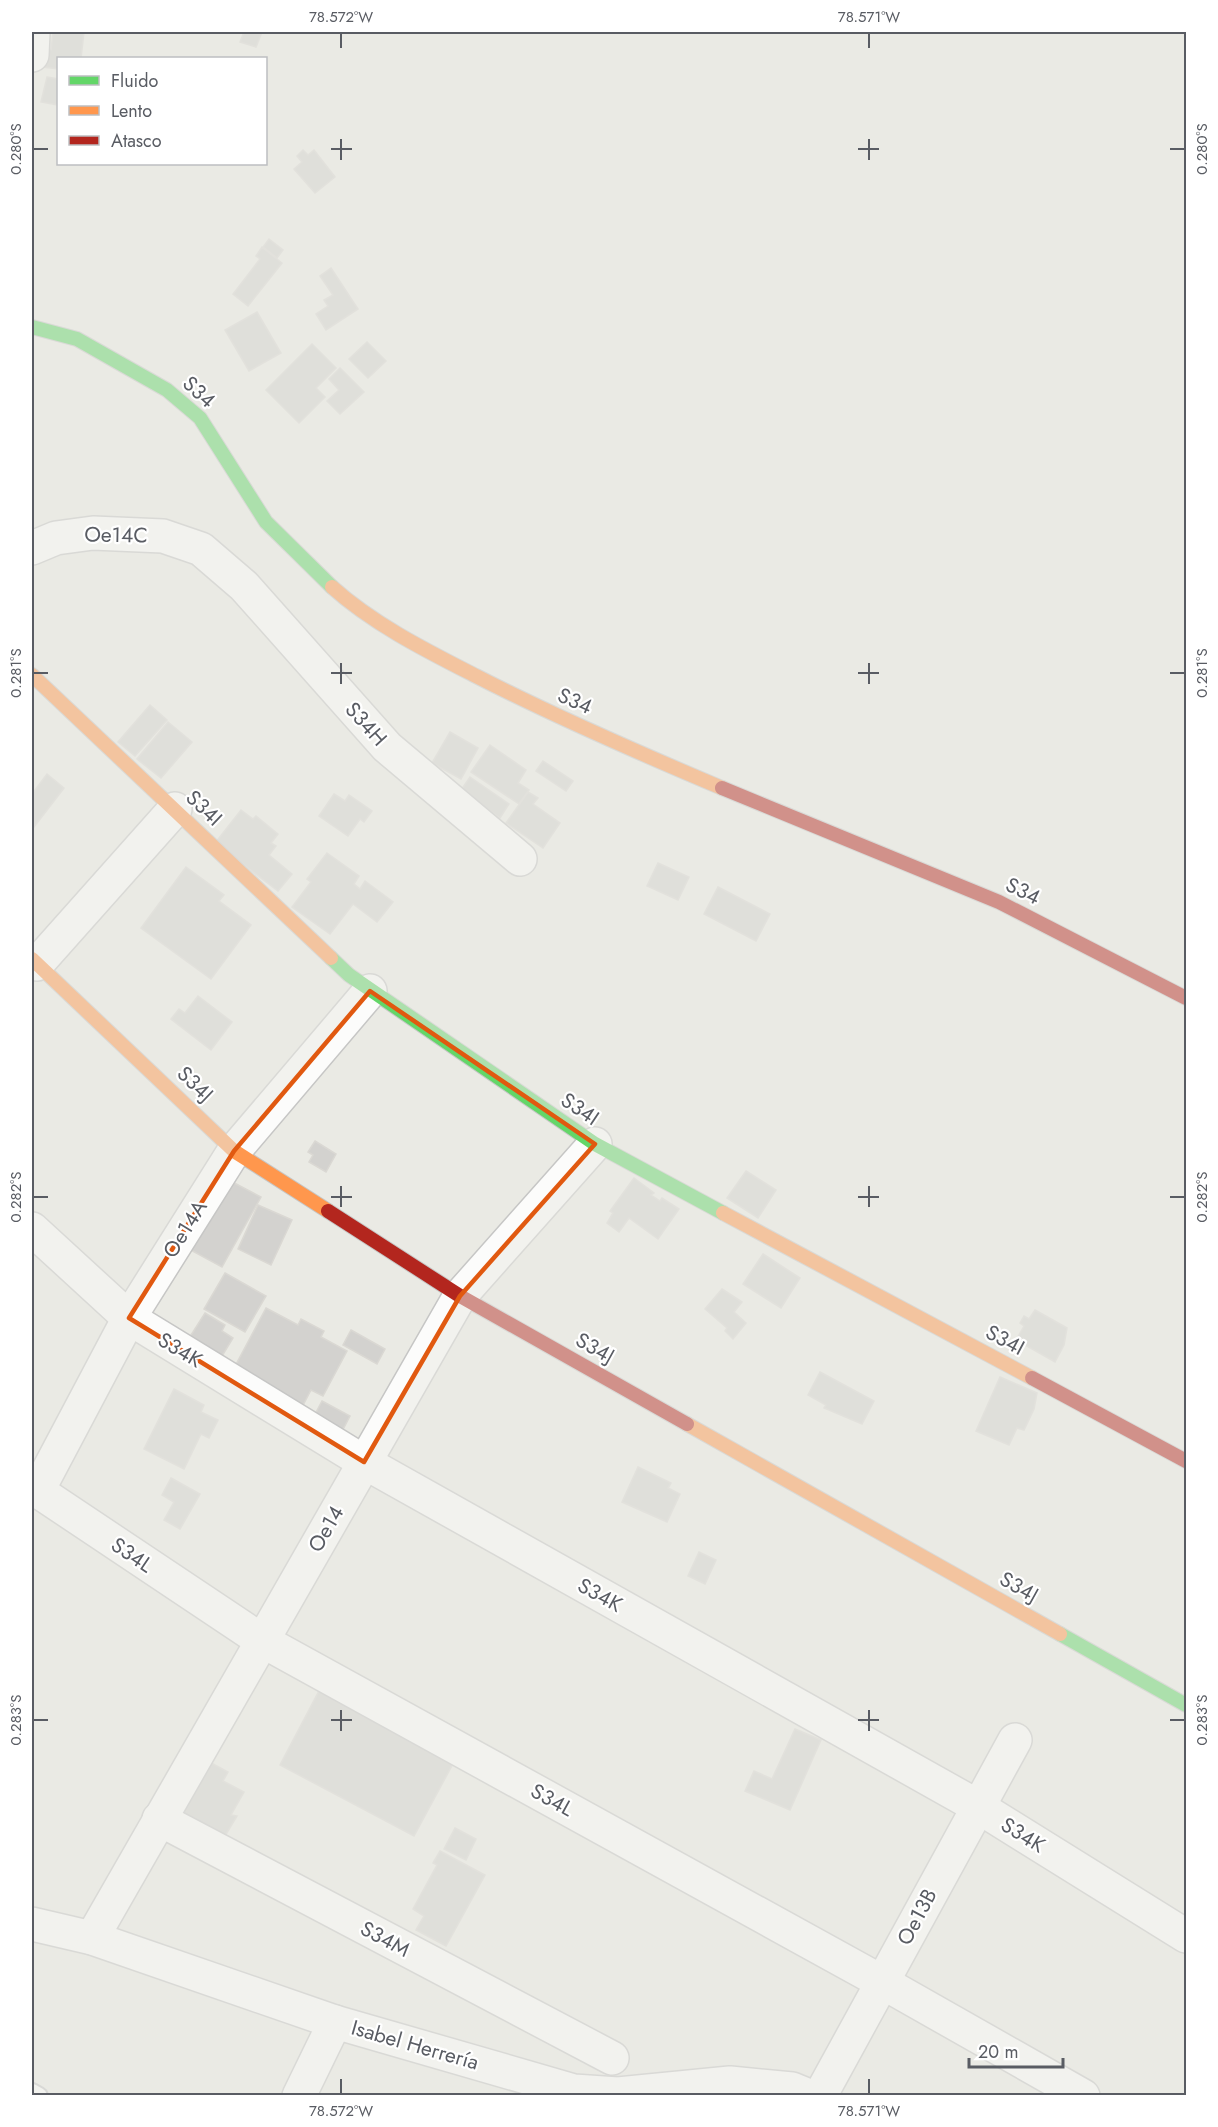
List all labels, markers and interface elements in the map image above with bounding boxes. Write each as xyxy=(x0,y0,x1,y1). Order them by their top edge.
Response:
text: 78.572°W xyxy=(309,6,373,28)
text: 78.571°W xyxy=(838,6,900,28)
legend xyxy=(57,57,267,165)
text: Fluido xyxy=(111,68,159,94)
text: Lento xyxy=(111,98,152,124)
text: 0.280°S xyxy=(5,123,27,175)
text: 0.280°S xyxy=(1191,123,1213,175)
text: Atasco xyxy=(111,128,162,154)
street label: S34 xyxy=(176,369,222,415)
street label: Oe14C xyxy=(84,519,148,551)
text: 0.281°S xyxy=(5,648,27,698)
text: 0.281°S xyxy=(1191,648,1213,698)
street label: S34 xyxy=(553,680,597,722)
street label: S34H xyxy=(338,695,394,753)
street label: S34I xyxy=(179,783,229,833)
street label: S34 xyxy=(1001,870,1045,912)
street label: S34J xyxy=(170,1059,220,1109)
street label: S34I xyxy=(555,1085,605,1133)
text: 0.282°S xyxy=(5,1171,27,1223)
text: 0.282°S xyxy=(1191,1171,1213,1223)
street label: Oe14A xyxy=(156,1194,214,1264)
street label: S34I xyxy=(980,1317,1030,1363)
street label: S34K xyxy=(152,1325,208,1375)
street label: S34J xyxy=(570,1325,620,1371)
street label: Oe14 xyxy=(301,1500,351,1558)
street label: S34L xyxy=(105,1530,159,1580)
street label: S34J xyxy=(994,1564,1044,1610)
street label: S34K xyxy=(572,1570,628,1620)
text: 0.283°S xyxy=(5,1695,27,1745)
text: 0.283°S xyxy=(1191,1695,1213,1745)
street label: S34L xyxy=(525,1776,579,1824)
street label: S34K xyxy=(995,1810,1051,1860)
street label: Oe13B xyxy=(890,1883,944,1951)
street label: S34M xyxy=(355,1913,415,1965)
street label: Isabel Herrería xyxy=(348,2013,482,2077)
scale bar xyxy=(969,2031,1064,2069)
text: 20 m xyxy=(978,2039,1018,2065)
text: 78.572°W xyxy=(309,2100,373,2122)
text: 78.571°W xyxy=(838,2100,900,2122)

